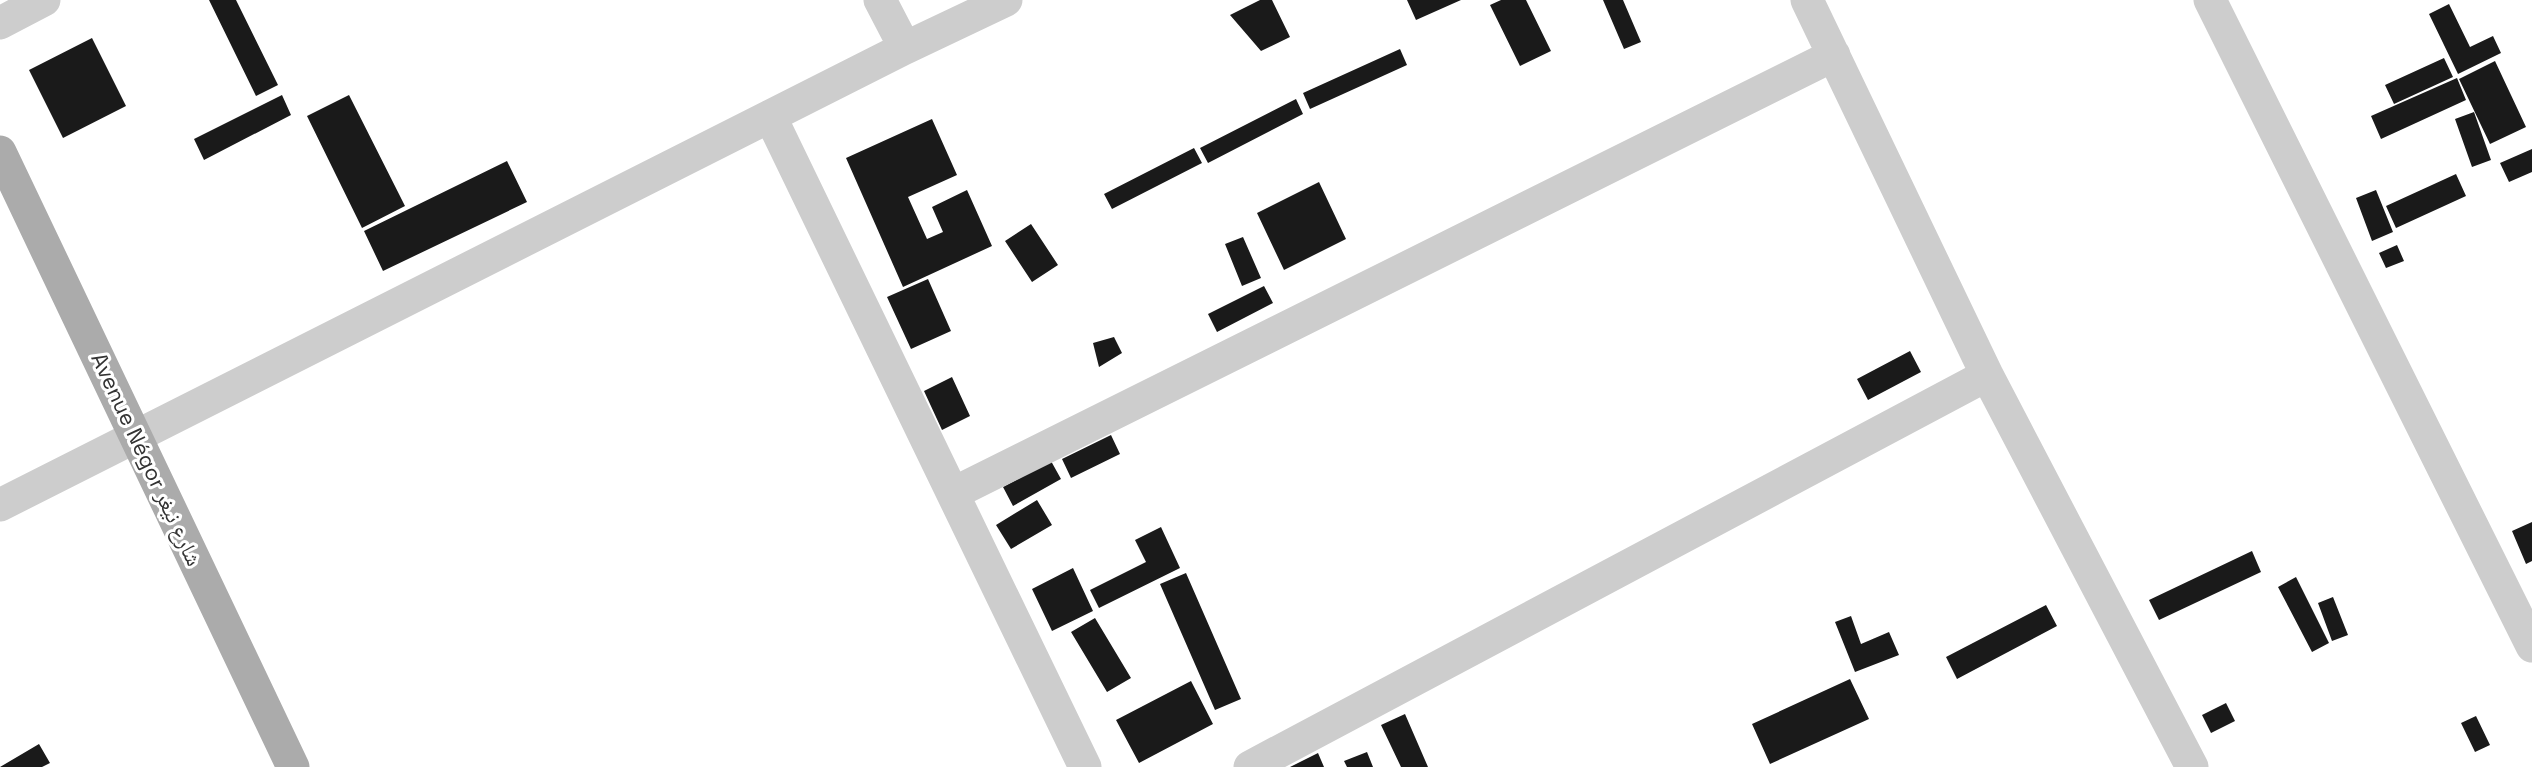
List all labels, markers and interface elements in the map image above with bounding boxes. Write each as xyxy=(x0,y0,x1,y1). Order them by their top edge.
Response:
street label: Avenue Négor شارع نيغر xyxy=(85,348,209,570)

